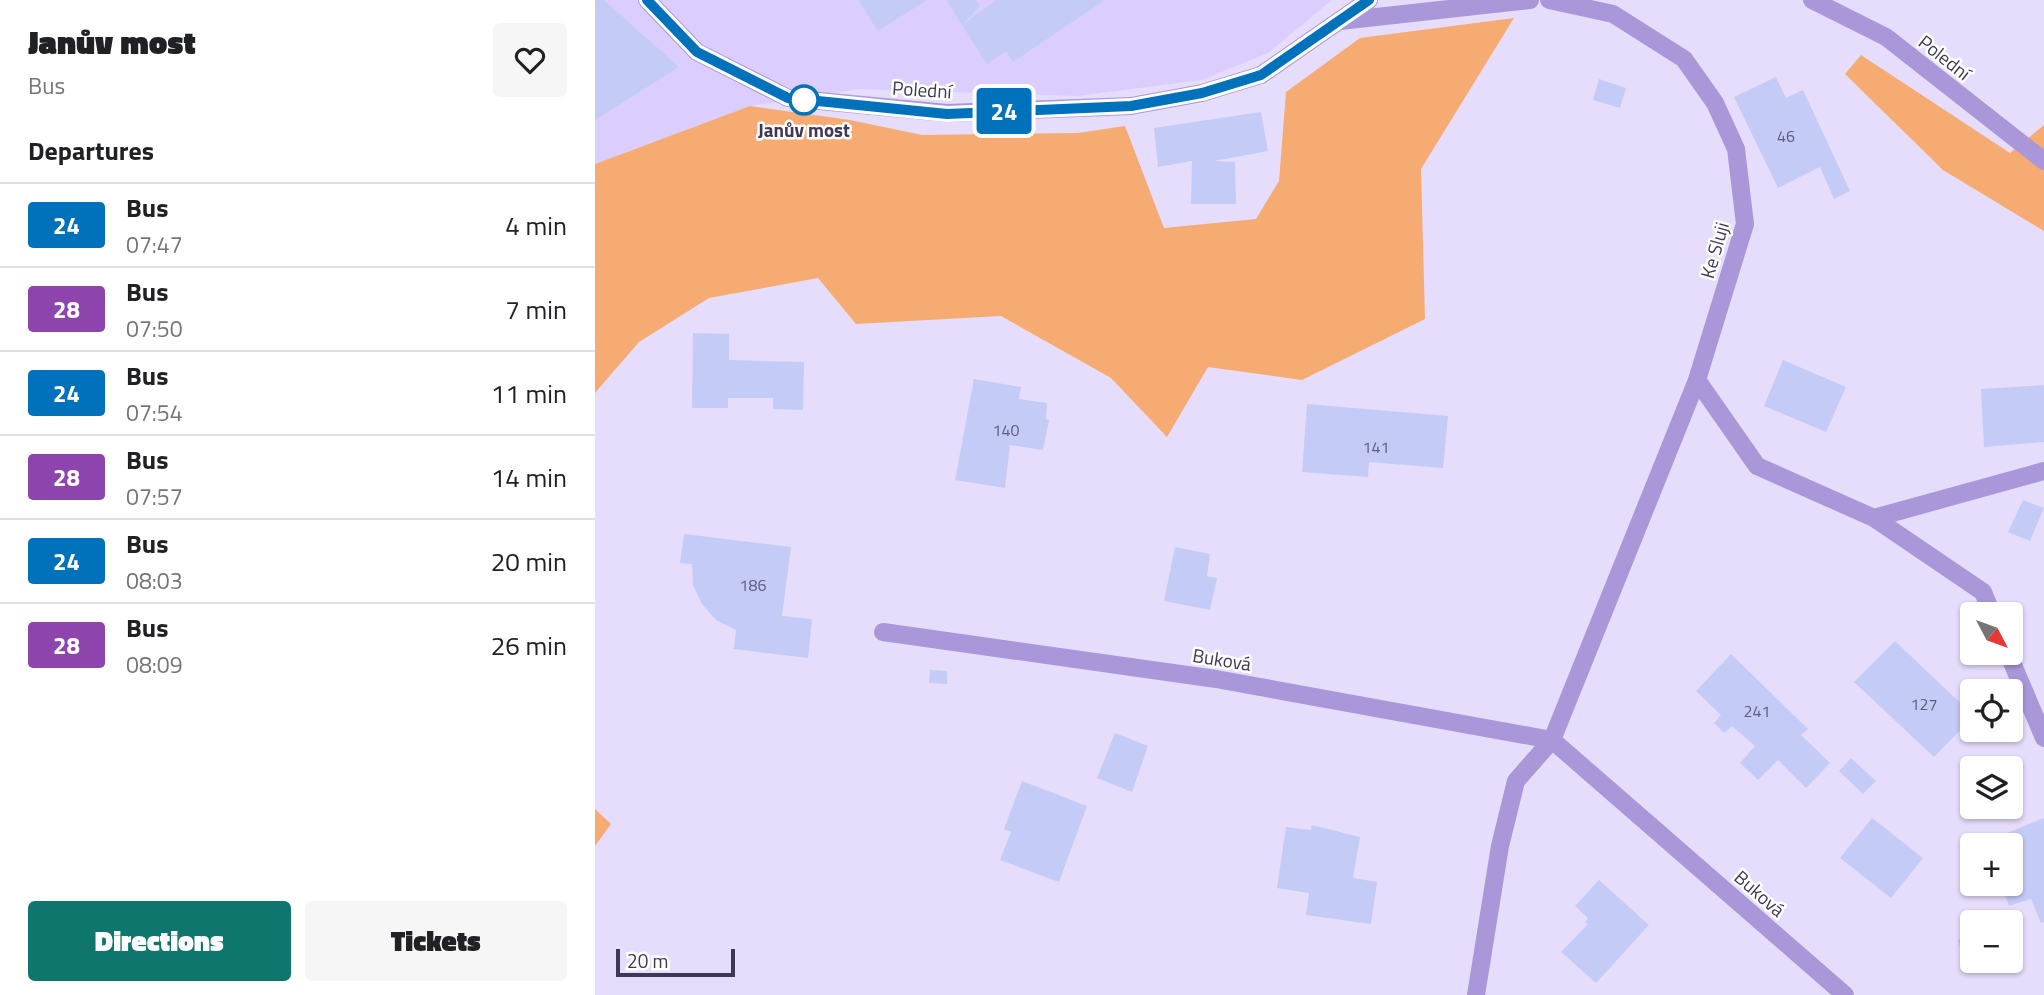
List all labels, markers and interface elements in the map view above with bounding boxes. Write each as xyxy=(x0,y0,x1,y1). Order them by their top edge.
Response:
text: Janův most xyxy=(28,17,196,67)
button: heart xyxy=(493,23,567,97)
street label: Polední xyxy=(1913,27,1979,88)
text: Bus xyxy=(28,68,65,103)
street label: Polední xyxy=(891,72,955,106)
marker: Janův most xyxy=(789,85,819,115)
line badge: 24 xyxy=(973,88,1035,134)
text: 24 xyxy=(991,93,1017,129)
place label: Janův most xyxy=(758,115,850,144)
house number: 46 xyxy=(1777,124,1795,148)
text: Departures xyxy=(28,131,154,170)
text: Bus xyxy=(126,188,168,227)
text: 4 min xyxy=(505,206,567,245)
text: 24 xyxy=(53,207,80,243)
street label: Ke Sluji xyxy=(1692,218,1736,282)
text: 07:47 xyxy=(126,227,183,262)
text: Bus xyxy=(126,272,168,311)
text: 7 min xyxy=(505,290,567,329)
text: 28 xyxy=(53,291,80,327)
text: 07:50 xyxy=(126,311,183,346)
text: Bus xyxy=(126,356,168,395)
text: 11 min xyxy=(491,374,567,413)
text: 24 xyxy=(53,375,80,411)
text: 07:54 xyxy=(126,395,183,430)
house number: 140 xyxy=(993,418,1019,442)
house number: 141 xyxy=(1363,435,1389,459)
text: Bus xyxy=(126,440,168,479)
text: 14 min xyxy=(491,458,567,497)
text: 28 xyxy=(53,459,80,495)
text: 07:57 xyxy=(126,479,183,514)
text: Bus xyxy=(126,524,168,563)
text: 20 min xyxy=(491,542,567,581)
text: 24 xyxy=(53,543,80,579)
text: 08:03 xyxy=(126,563,183,598)
house number: 186 xyxy=(740,573,766,597)
north arrow xyxy=(1960,602,2023,665)
map controls xyxy=(1960,602,2023,973)
text: Bus xyxy=(126,608,168,647)
text: 26 min xyxy=(491,626,567,665)
text: 28 xyxy=(53,627,80,663)
street label: Buková xyxy=(1191,640,1254,678)
text: 08:09 xyxy=(126,647,183,682)
button: locate xyxy=(1960,679,2023,742)
house number: 127 xyxy=(1911,692,1937,716)
house number: 241 xyxy=(1744,699,1770,723)
button: layers xyxy=(1960,756,2023,819)
button: + xyxy=(1960,833,2023,896)
street label: Buková xyxy=(1728,863,1792,924)
button: Directions xyxy=(28,901,291,981)
button: Tickets xyxy=(305,901,567,981)
button: − xyxy=(1960,910,2023,973)
scale bar xyxy=(616,946,735,978)
text: 20 m xyxy=(627,946,668,975)

